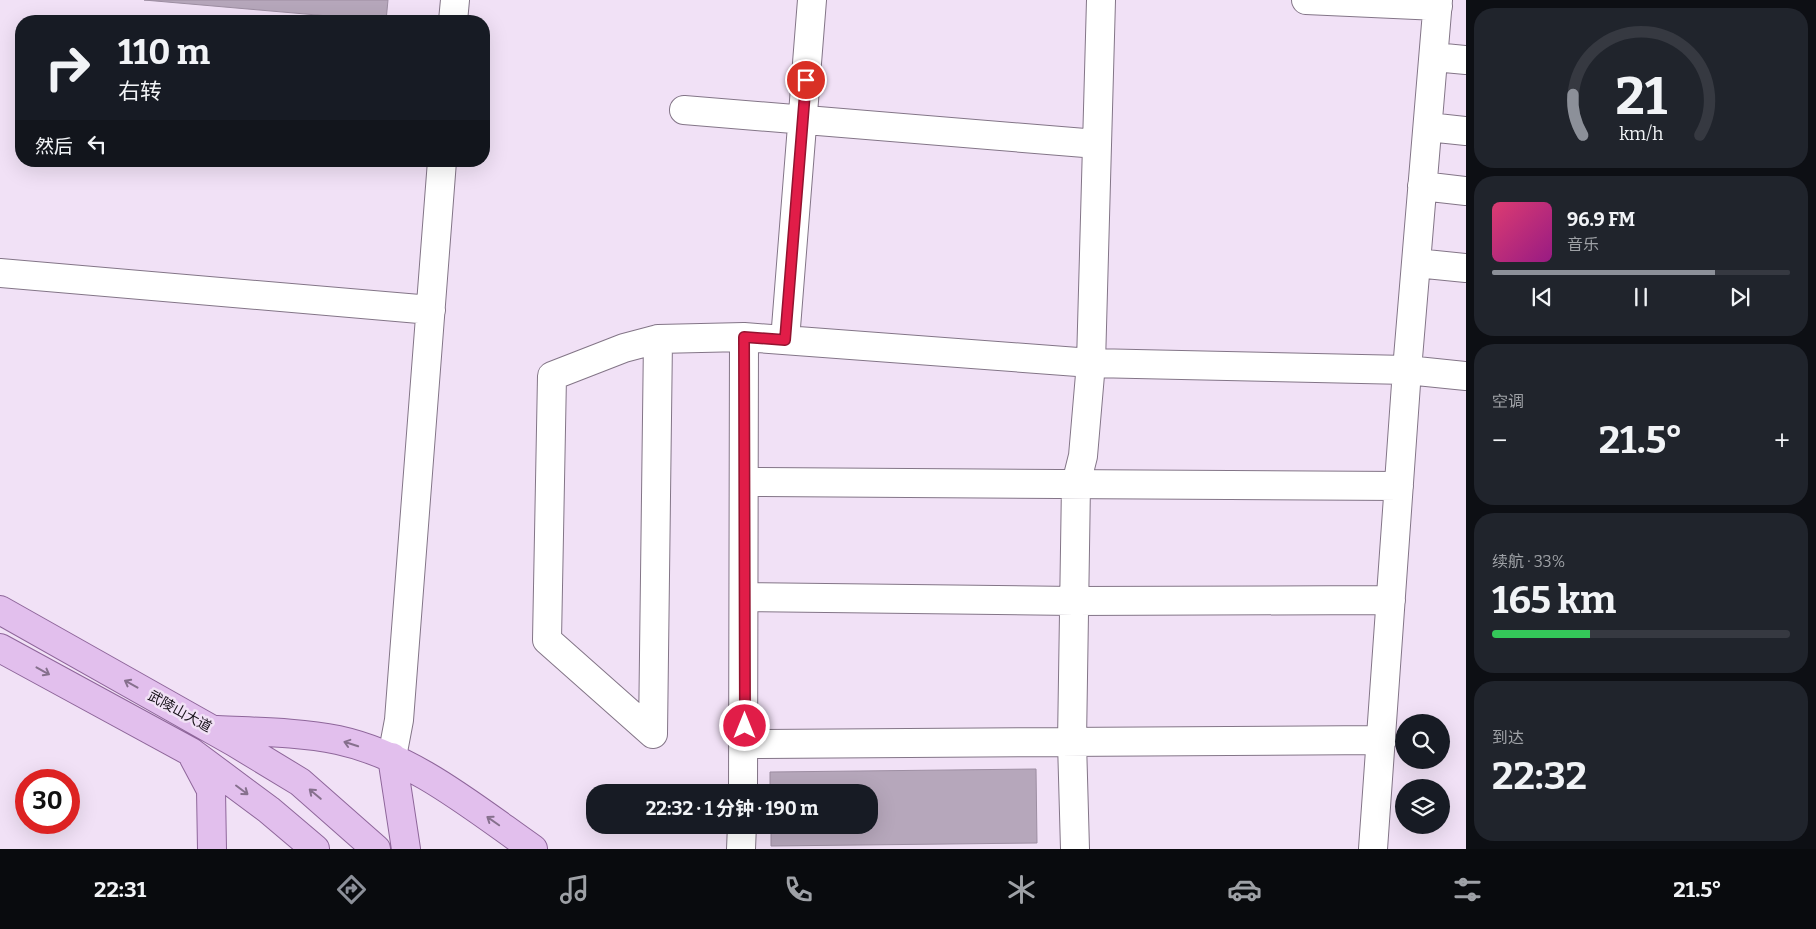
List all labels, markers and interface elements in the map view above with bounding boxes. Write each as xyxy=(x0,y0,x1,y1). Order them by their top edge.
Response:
text: 110 m xyxy=(118,31,210,73)
icon: right xyxy=(35,35,100,100)
pin xyxy=(785,59,827,101)
text: 21 xyxy=(1615,65,1667,128)
icon: arrive xyxy=(792,66,820,94)
text: 右转 xyxy=(118,78,162,105)
text: km/h xyxy=(1619,123,1663,145)
icon: left xyxy=(83,130,111,158)
text: 然后 xyxy=(35,135,73,158)
text: 96.9 FM xyxy=(1567,208,1635,231)
text: 音乐 xyxy=(1567,235,1599,254)
icon: previous xyxy=(1528,283,1556,311)
icon: pause xyxy=(1627,283,1655,311)
icon: next xyxy=(1726,283,1754,311)
text: 空调 xyxy=(1492,392,1524,411)
text: 21.5° xyxy=(1599,417,1683,463)
text: − xyxy=(1492,424,1507,457)
text: + xyxy=(1774,424,1790,457)
text: 续航 · 33% xyxy=(1492,552,1565,571)
text: 165 km xyxy=(1492,577,1616,623)
one-way arrow xyxy=(35,667,50,677)
one-way arrow xyxy=(124,678,138,688)
street label: 武陵山大道 xyxy=(145,687,214,736)
position arrow xyxy=(718,699,770,751)
map controls xyxy=(1395,714,1450,834)
button: search xyxy=(1395,714,1450,769)
text: 到达 xyxy=(1492,728,1524,747)
one-way arrow xyxy=(343,739,359,749)
text: 22:32 xyxy=(1492,753,1587,799)
speed limit sign: 30 xyxy=(15,769,80,834)
button: layers xyxy=(1395,779,1450,834)
one-way arrow xyxy=(235,785,249,795)
one-way arrow xyxy=(309,789,322,800)
text: 22:32 · 1 分钟 · 190 m xyxy=(646,797,818,820)
one-way arrow xyxy=(486,816,500,826)
icon: directions xyxy=(334,872,369,907)
icon: music xyxy=(557,872,592,907)
icon: phone xyxy=(781,872,816,907)
icon: climate xyxy=(1004,872,1039,907)
icon: car xyxy=(1227,872,1262,907)
icon: filters xyxy=(1450,872,1485,907)
text: 22:31 xyxy=(94,876,146,903)
text: 21.5° xyxy=(1673,876,1722,903)

